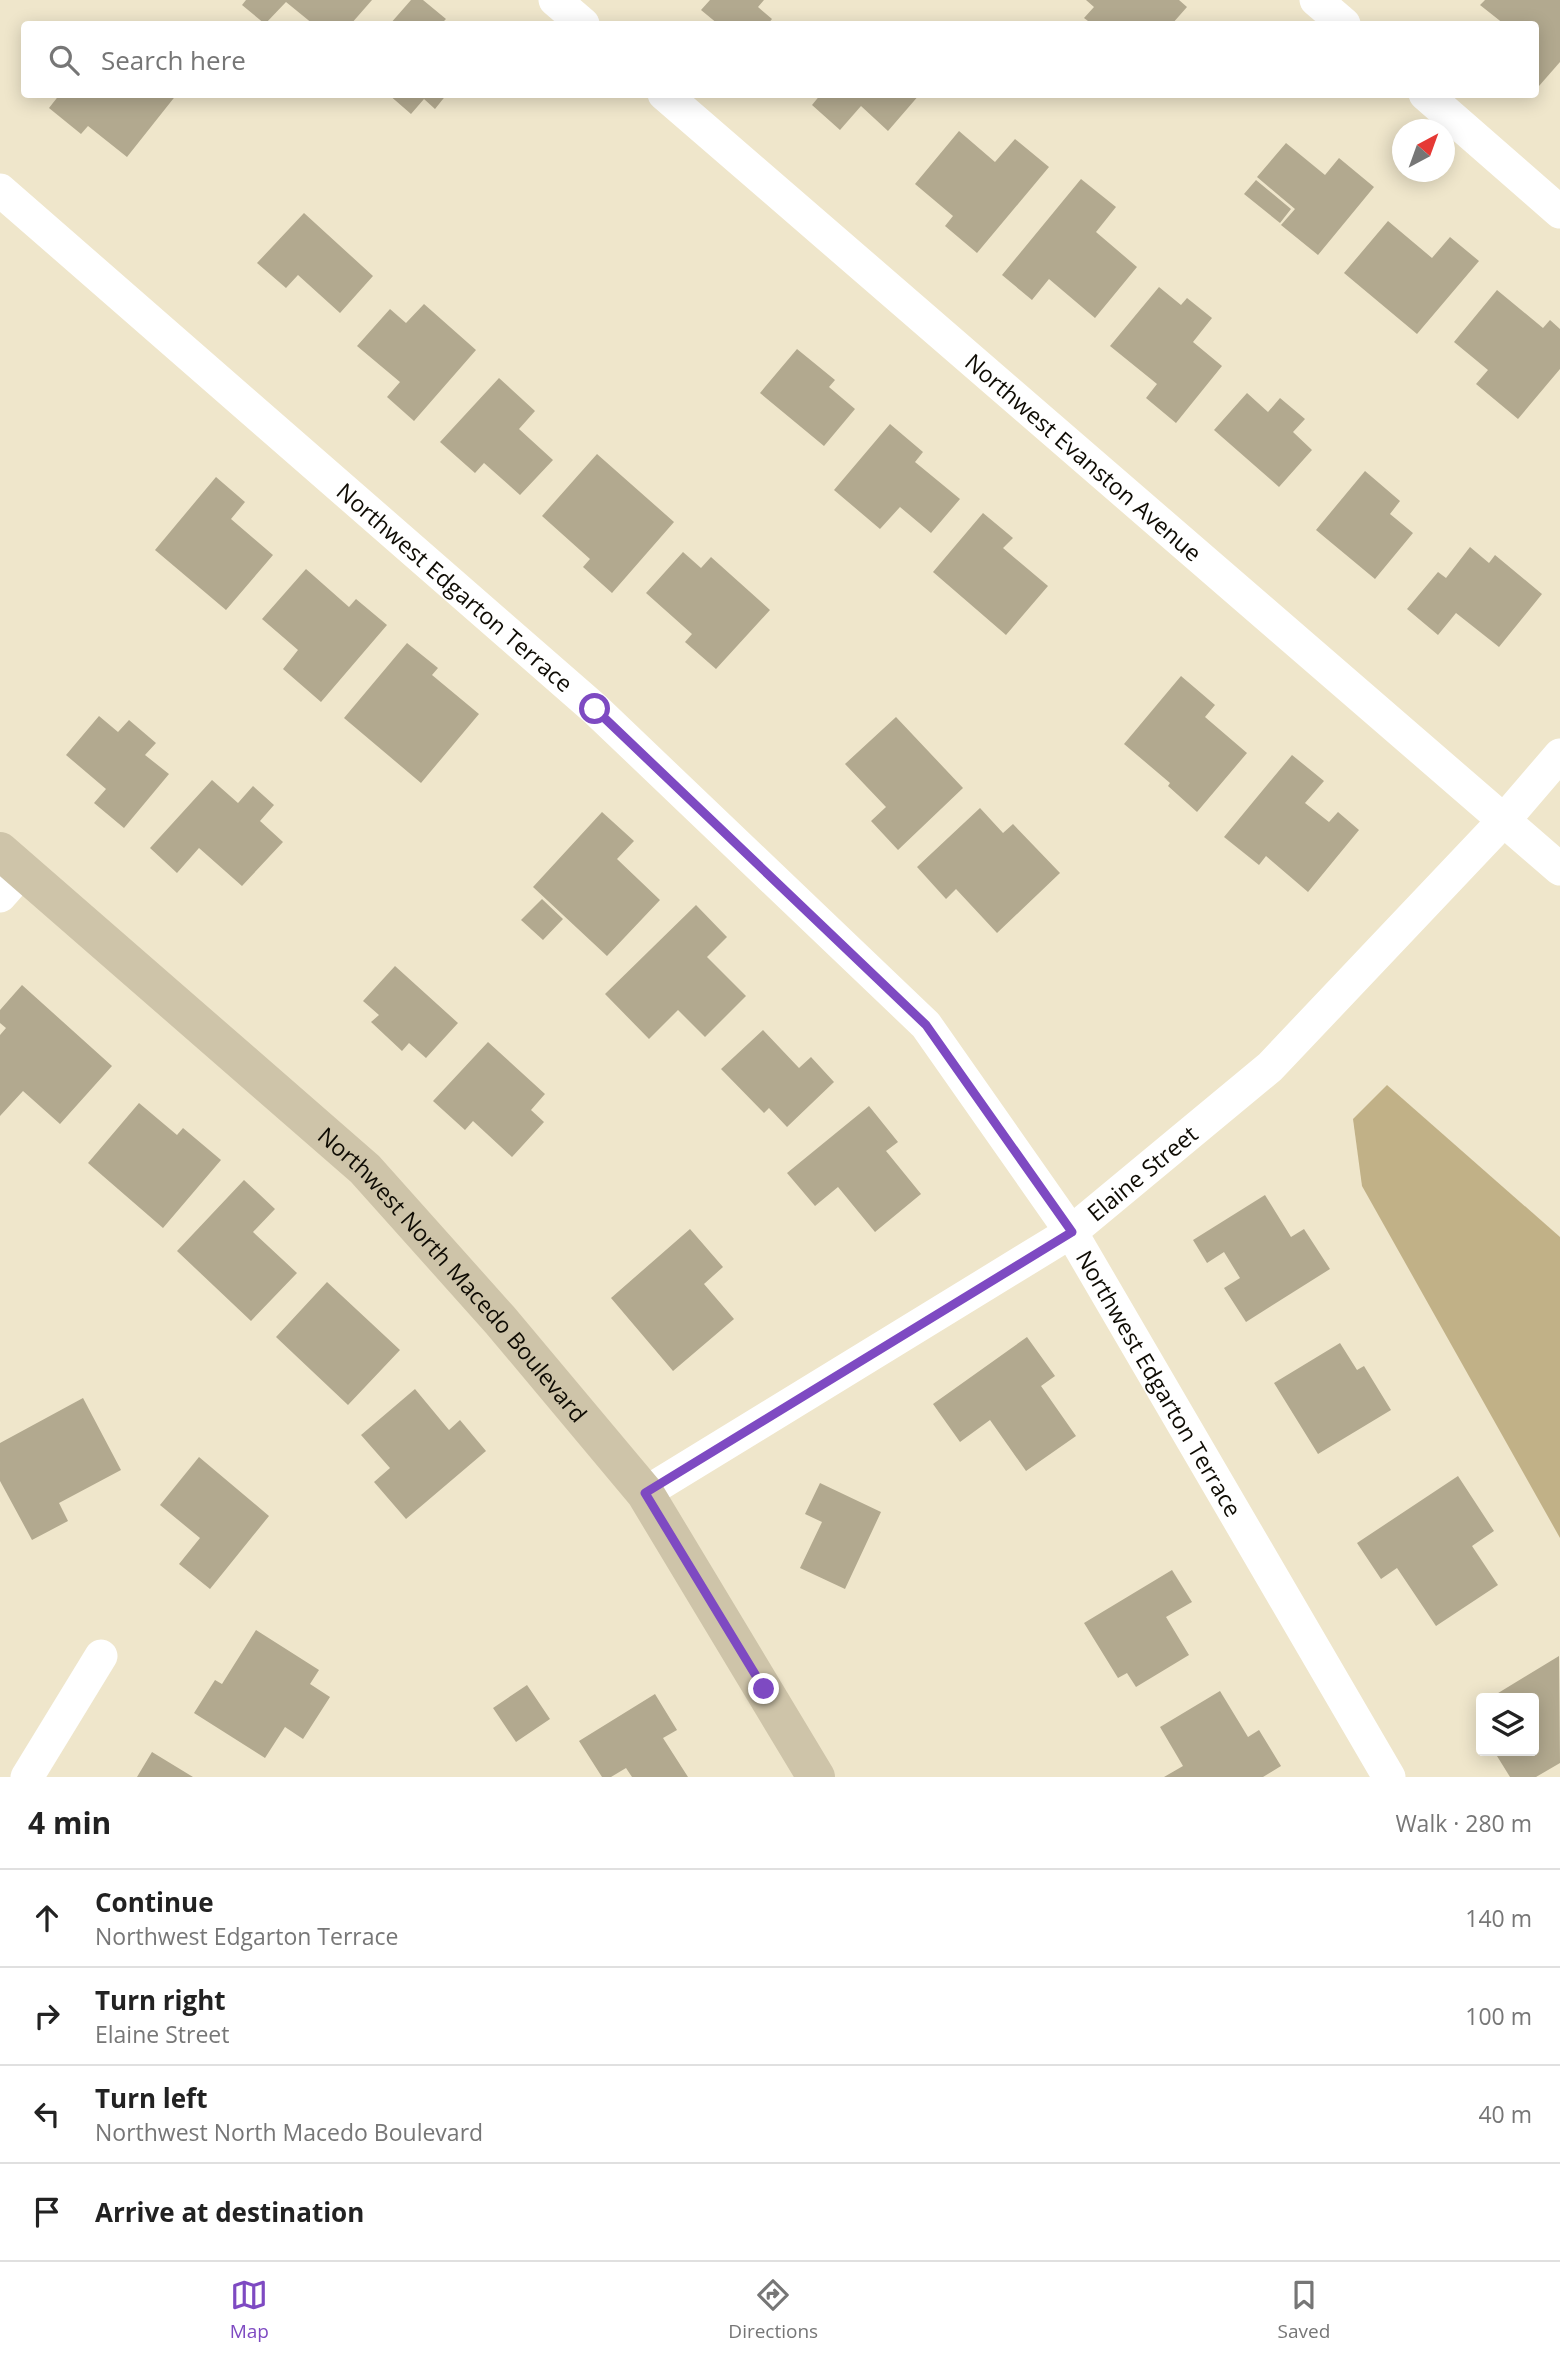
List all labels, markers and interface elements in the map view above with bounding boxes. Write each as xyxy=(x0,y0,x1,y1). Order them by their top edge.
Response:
search box xyxy=(21,21,1539,98)
icon: search xyxy=(45,41,83,79)
text: Search here xyxy=(101,42,246,78)
north arrow xyxy=(1392,119,1455,182)
street label: Northwest Evanston Avenue xyxy=(959,346,1209,568)
street label: Northwest Edgarton Terrace xyxy=(330,475,580,699)
route start xyxy=(579,693,610,724)
street label: Elaine Street xyxy=(1080,1118,1204,1228)
street label: Northwest North Macedo Boulevard xyxy=(311,1119,595,1429)
street label: Northwest Edgarton Terrace xyxy=(1069,1244,1250,1522)
route end xyxy=(748,1673,779,1704)
map controls xyxy=(1476,1693,1539,1756)
button: layers xyxy=(1476,1693,1539,1756)
text: 4 min xyxy=(28,1802,111,1843)
text: Walk · 280 m xyxy=(1395,1807,1532,1839)
text: Continue xyxy=(95,1884,214,1920)
icon: ahead xyxy=(28,1899,66,1937)
text: 140 m xyxy=(1465,1902,1532,1934)
text: Northwest Edgarton Terrace xyxy=(95,1920,398,1952)
text: Turn right xyxy=(95,1982,226,2018)
icon: right xyxy=(28,1997,66,2035)
text: 100 m xyxy=(1465,2000,1532,2032)
text: Elaine Street xyxy=(95,2018,229,2050)
text: Turn left xyxy=(95,2080,207,2116)
icon: left xyxy=(28,2095,66,2133)
text: 40 m xyxy=(1478,2098,1532,2130)
text: Northwest North Macedo Boulevard xyxy=(95,2116,483,2148)
icon: arrive xyxy=(28,2193,66,2231)
text: Arrive at destination xyxy=(95,2194,364,2230)
tab: Map xyxy=(230,2276,269,2344)
tab: Directions xyxy=(728,2276,818,2344)
tab: Saved xyxy=(1278,2276,1330,2344)

